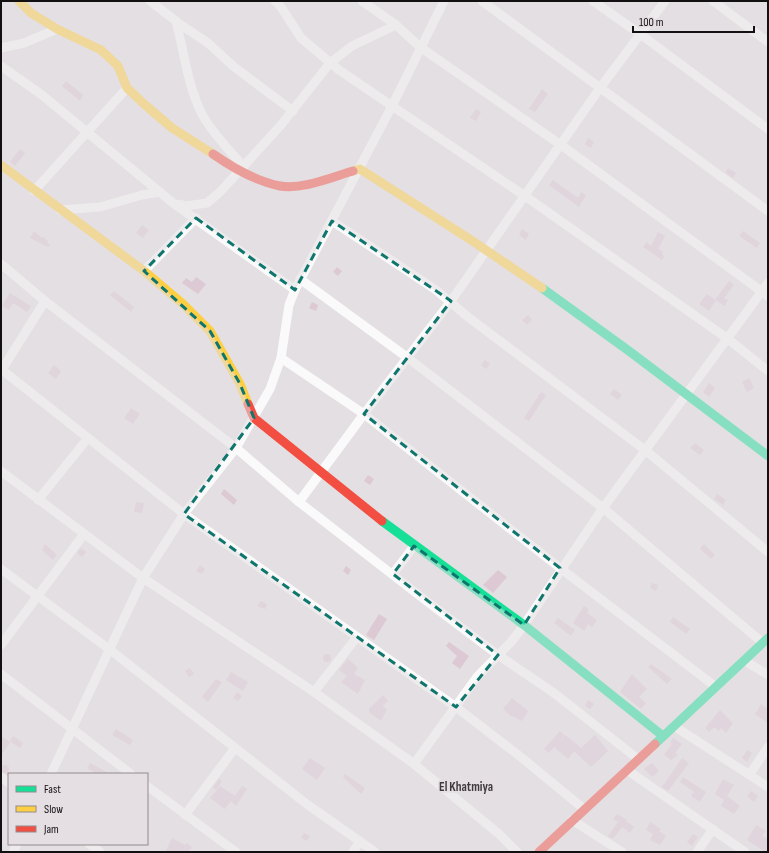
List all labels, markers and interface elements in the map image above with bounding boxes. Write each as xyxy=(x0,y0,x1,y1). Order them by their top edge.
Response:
scale bar xyxy=(633,8,754,34)
text: 100 m xyxy=(639,15,664,30)
legend xyxy=(8,773,148,845)
district label: El Khatmiya xyxy=(439,779,493,795)
text: Fast xyxy=(44,782,61,797)
text: Slow xyxy=(44,802,63,817)
text: Jam xyxy=(43,822,59,837)

